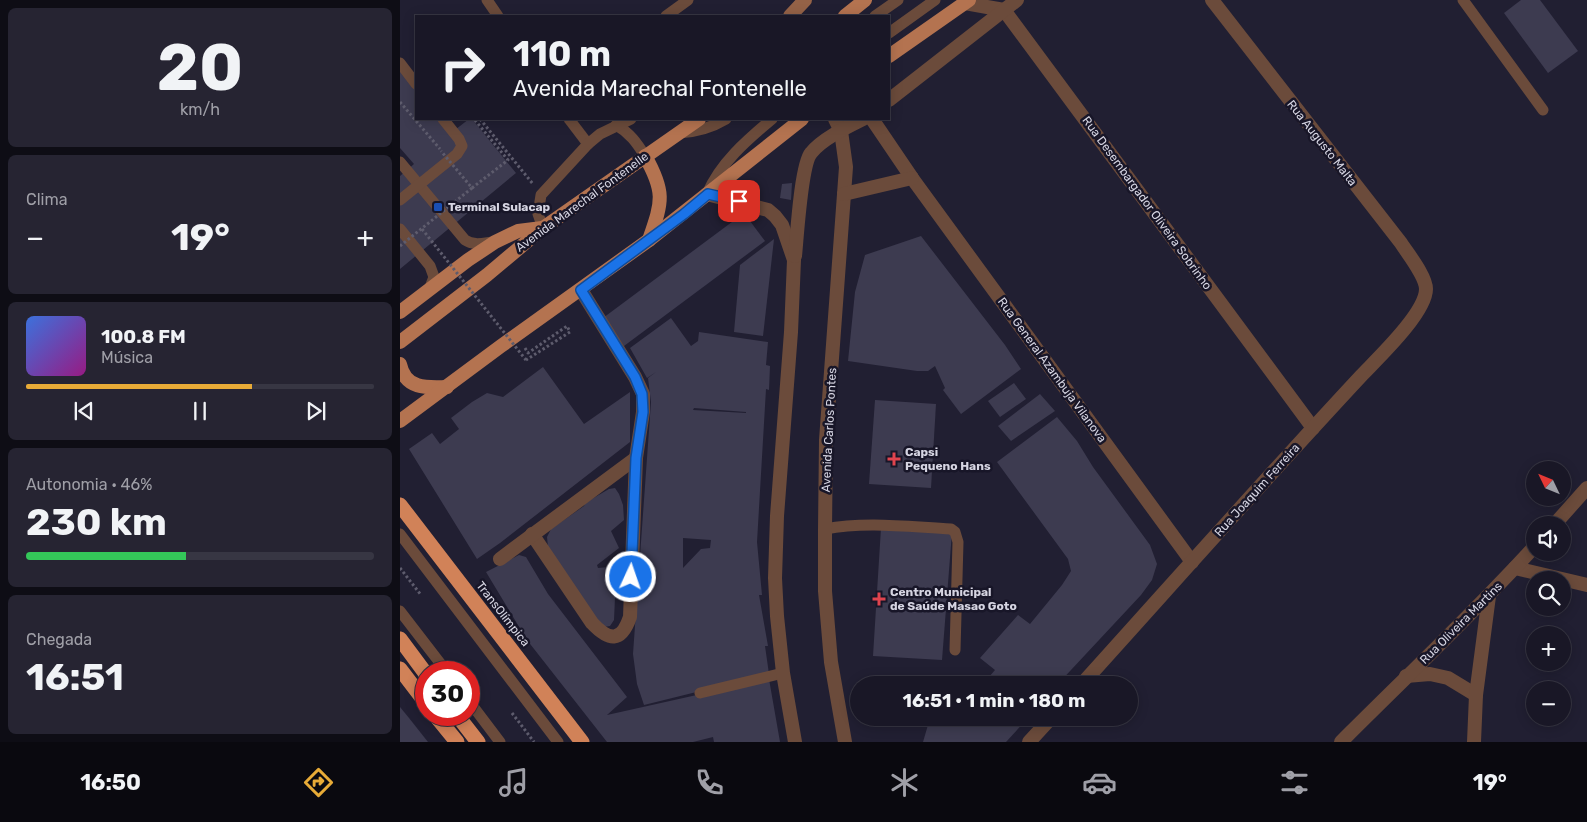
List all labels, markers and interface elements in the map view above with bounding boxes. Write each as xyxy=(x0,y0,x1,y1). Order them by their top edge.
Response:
text: 20 xyxy=(157,29,243,106)
text: 110 m xyxy=(513,33,611,75)
icon: right xyxy=(430,35,495,100)
text: Avenida Marechal Fontenelle xyxy=(513,75,807,102)
street label: Rua Augusto Malta xyxy=(1284,97,1360,189)
text: km/h xyxy=(180,100,220,119)
street label: Rua Desembargador Oliveira Sobrinho xyxy=(1079,114,1215,292)
street label: Avenida Marechal Fontenelle xyxy=(513,149,651,255)
pin xyxy=(718,180,760,222)
icon: arrive xyxy=(725,187,753,215)
text: Clima xyxy=(26,190,67,209)
place label: Terminal Sulacap xyxy=(448,200,551,214)
marker: Terminal Sulacap xyxy=(432,201,444,213)
text: 19° xyxy=(171,214,230,260)
text: − xyxy=(26,221,44,254)
text: + xyxy=(357,221,374,254)
street label: Rua General Azambuja Vilanova xyxy=(995,295,1109,445)
text: 100.8 FM xyxy=(101,325,186,348)
text: Música xyxy=(101,348,153,367)
street label: Avenida Carlos Pontes xyxy=(819,367,839,493)
icon: previous xyxy=(70,397,98,425)
icon: pause xyxy=(186,397,214,425)
icon: next xyxy=(302,397,330,425)
street label: Rua Joaquim Ferreira xyxy=(1212,441,1302,539)
place label: Capsi Pequeno Hans xyxy=(905,445,991,473)
marker: Capsi Pequeno Hans xyxy=(887,452,901,466)
north arrow xyxy=(1526,461,1571,506)
map controls xyxy=(1526,461,1571,726)
text: Autonomia · 46% xyxy=(26,475,152,494)
text: 230 km xyxy=(26,499,167,545)
button: sound xyxy=(1526,516,1571,561)
position arrow xyxy=(604,550,656,602)
button: search xyxy=(1526,571,1571,616)
street label: TransOlímpica xyxy=(473,579,533,649)
street label: Rua Oliveira Martins xyxy=(1417,579,1505,667)
place label: Centro Municipal de Saúde Masao Goto xyxy=(890,585,1017,613)
marker: Centro Municipal de Saúde Masao Goto xyxy=(872,592,886,606)
button: + xyxy=(1526,626,1571,671)
text: Chegada xyxy=(26,630,92,649)
text: 16:51 xyxy=(26,654,124,700)
speed limit sign: 30 xyxy=(415,661,480,726)
button: − xyxy=(1526,681,1571,726)
text: 16:51 · 1 min · 180 m xyxy=(903,689,1085,712)
icon: directions xyxy=(301,765,336,800)
icon: music xyxy=(496,765,531,800)
icon: phone xyxy=(692,765,727,800)
icon: climate xyxy=(887,765,922,800)
icon: car xyxy=(1082,765,1117,800)
icon: filters xyxy=(1277,765,1312,800)
text: 16:50 xyxy=(80,769,141,796)
text: 19° xyxy=(1473,769,1507,796)

